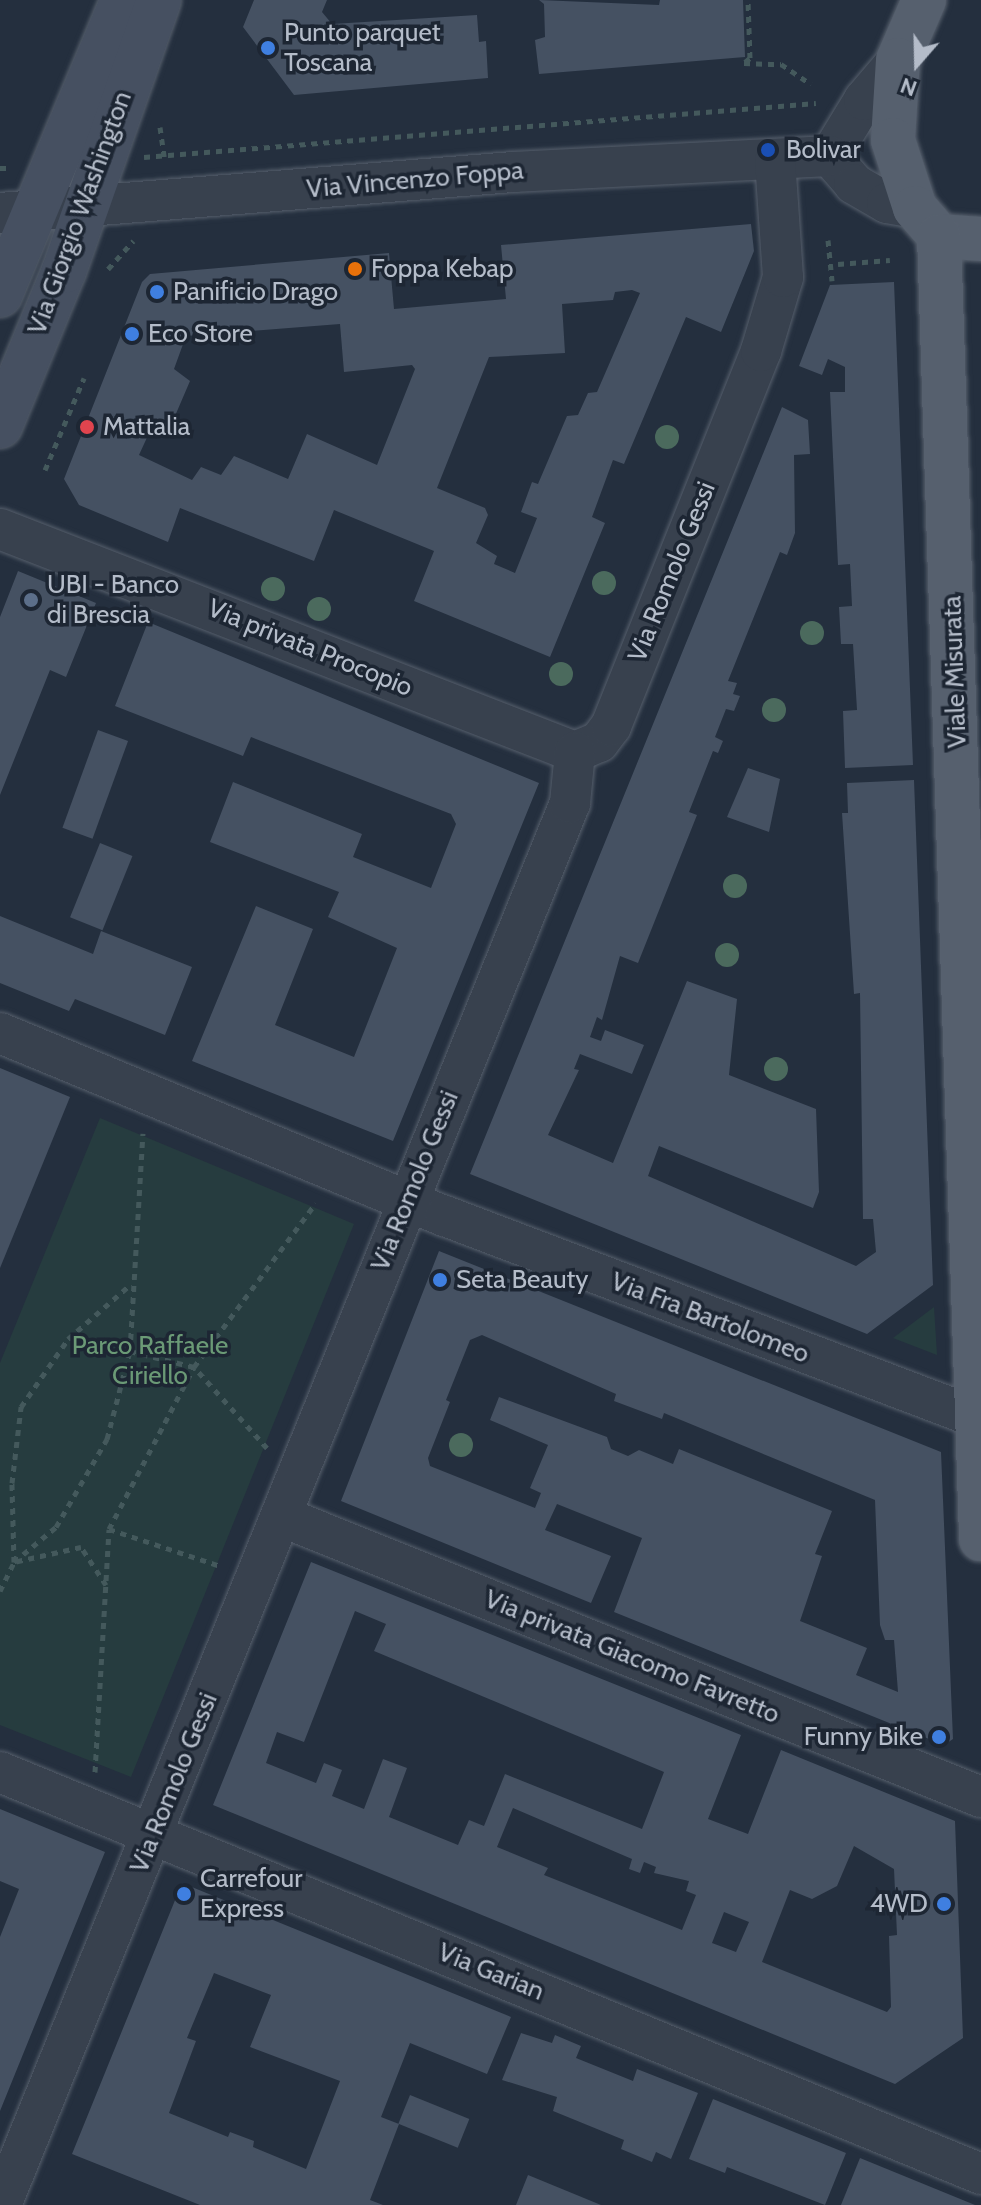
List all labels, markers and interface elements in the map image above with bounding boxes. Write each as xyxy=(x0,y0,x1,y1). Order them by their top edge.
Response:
place label: Punto parquet Toscana xyxy=(284,17,440,78)
north arrow xyxy=(877,24,957,104)
marker: Punto parquet Toscana xyxy=(259,39,277,57)
text: N xyxy=(897,72,921,102)
street label: Via Giorgio Washington xyxy=(21,87,139,339)
place label: Bolivar xyxy=(786,134,861,166)
marker: Bolivar xyxy=(757,139,779,161)
street label: Via Vincenzo Foppa xyxy=(305,155,525,205)
place label: Foppa Kebap xyxy=(371,253,514,285)
marker: Foppa Kebap xyxy=(346,260,364,278)
place label: Panificio Drago xyxy=(173,276,338,308)
marker: Panificio Drago xyxy=(148,283,166,301)
place label: Eco Store xyxy=(148,318,253,350)
marker: Eco Store xyxy=(123,325,141,343)
place label: Mattalia xyxy=(103,411,190,443)
marker: Mattalia xyxy=(78,418,96,436)
street label: Via Romolo Gessi xyxy=(622,477,722,667)
place label: UBI - Banco di Brescia xyxy=(47,569,179,630)
marker: UBI - Banco di Brescia xyxy=(22,591,40,609)
street label: Via privata Procopio xyxy=(203,593,417,703)
street label: Viale Misurata xyxy=(937,595,973,749)
street label: Via Romolo Gessi xyxy=(365,1086,465,1276)
place label: Seta Beauty xyxy=(456,1264,588,1296)
street label: Via Fra Bartolomeo xyxy=(607,1266,813,1370)
marker: Seta Beauty xyxy=(431,1271,449,1289)
park label: Parco Raffaele Ciriello xyxy=(72,1330,228,1392)
street label: Via privata Giacomo Favretto xyxy=(480,1584,784,1730)
street label: Via Romolo Gessi xyxy=(124,1688,224,1878)
place label: Funny Bike xyxy=(804,1721,923,1753)
marker: Funny Bike xyxy=(930,1728,948,1746)
place label: Carrefour Express xyxy=(200,1863,302,1924)
marker: Carrefour Express xyxy=(175,1885,193,1903)
place label: 4WD xyxy=(870,1888,928,1920)
marker: 4WD xyxy=(935,1895,953,1913)
street label: Via Garian xyxy=(433,1937,549,2007)

